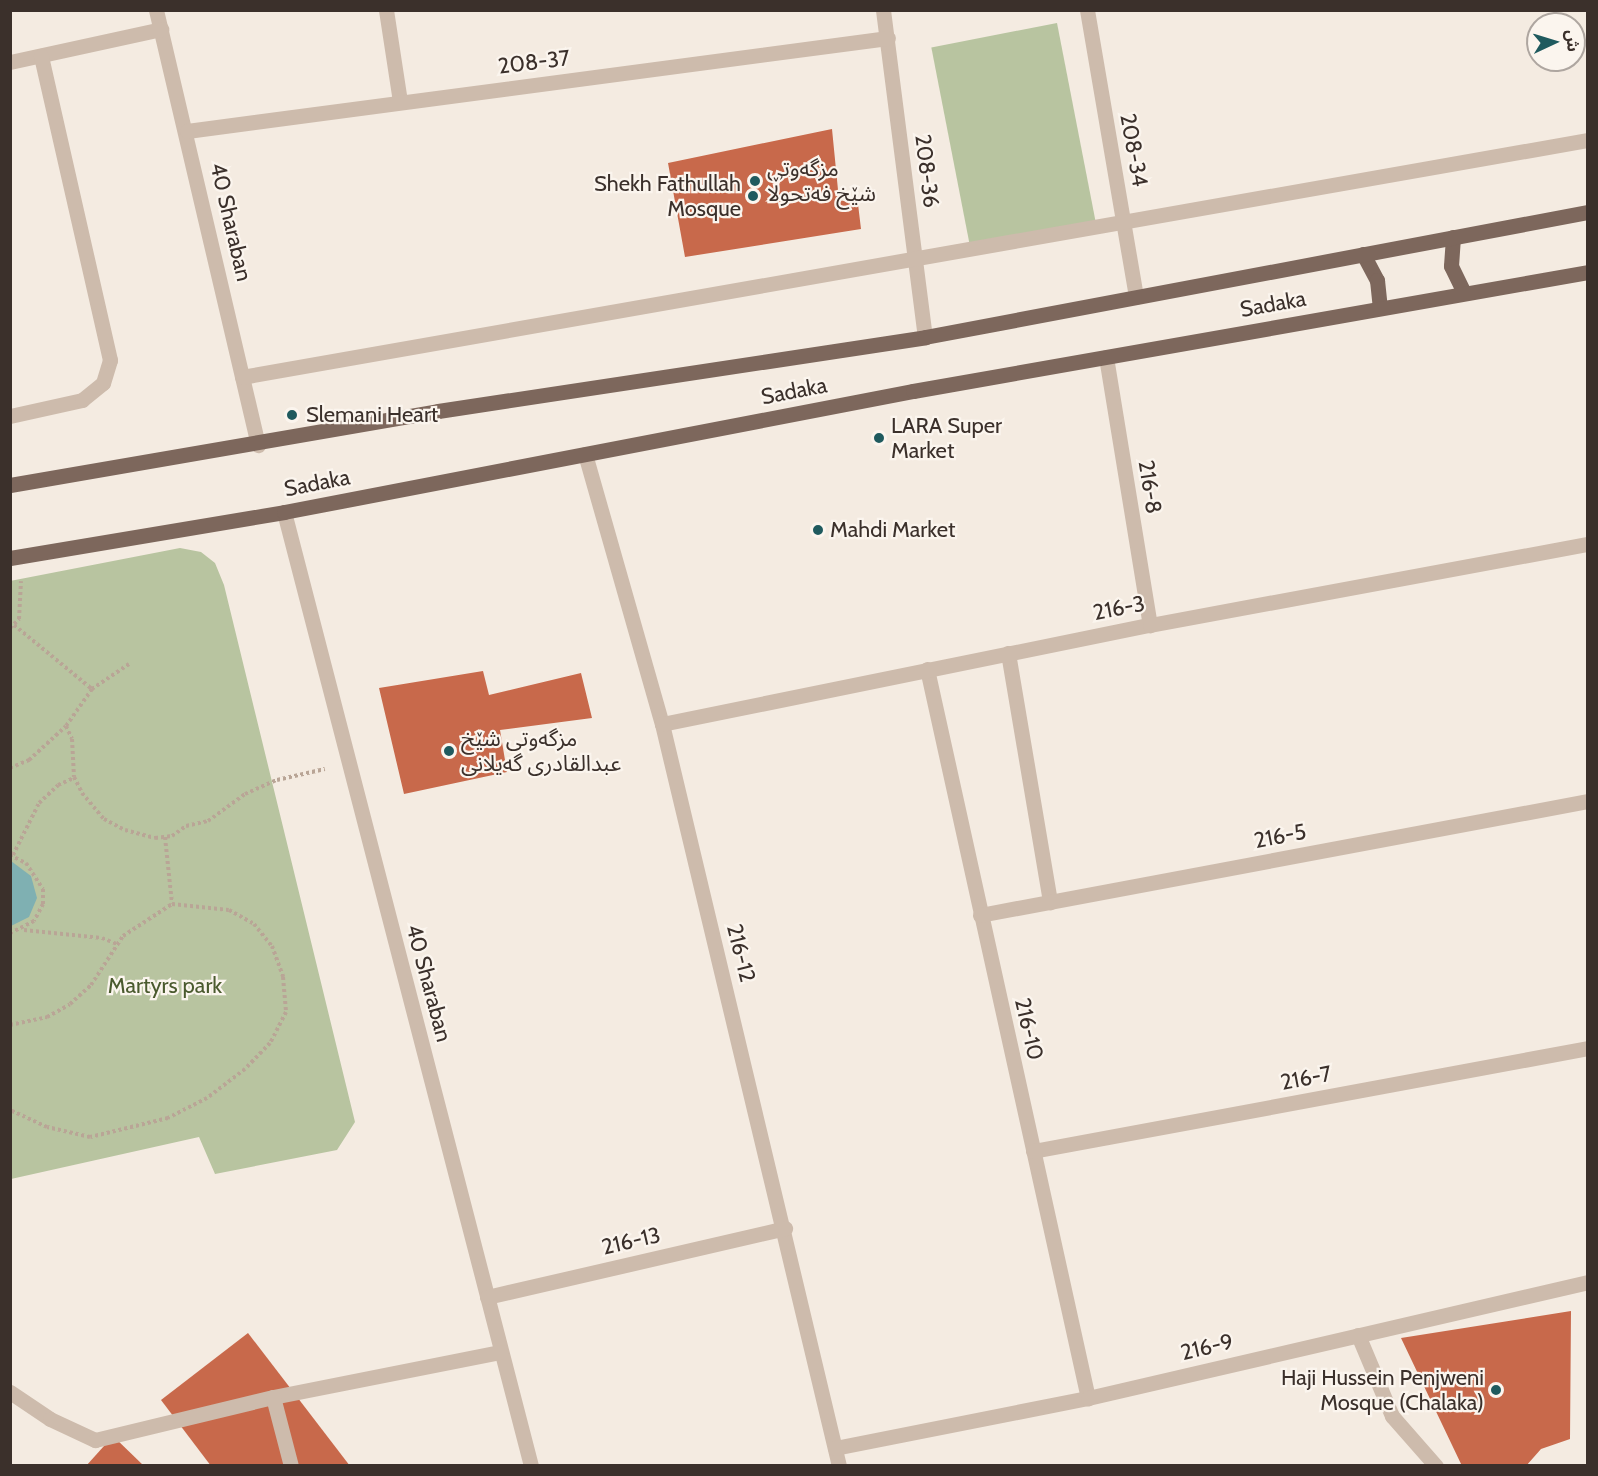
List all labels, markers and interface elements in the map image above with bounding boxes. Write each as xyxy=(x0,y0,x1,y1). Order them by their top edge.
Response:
north arrow xyxy=(1526,12,1586,72)
text: ش xyxy=(1562,29,1583,52)
street label: 208-37 xyxy=(497,44,571,80)
street label: 208-34 xyxy=(1115,111,1153,189)
street label: 208-36 xyxy=(909,133,945,209)
place label: مزگەوتی شێخ فەتحوڵا xyxy=(767,155,876,206)
street label: 40 Sharaban xyxy=(205,160,257,284)
place label: Shekh Fathullah Mosque xyxy=(594,170,741,222)
marker: مزگەوتی شێخ فەتحوڵا xyxy=(748,174,762,188)
marker: Shekh Fathullah Mosque xyxy=(746,189,760,203)
street label: Sadaka xyxy=(1238,285,1308,323)
street label: Sadaka xyxy=(759,372,829,410)
place label: Slemani Heart xyxy=(306,402,438,428)
marker: Slemani Heart xyxy=(283,406,301,424)
place label: LARA Super Market xyxy=(891,412,1002,464)
marker: LARA Super Market xyxy=(872,431,886,445)
street label: 216-8 xyxy=(1133,458,1167,516)
street label: Sadaka xyxy=(282,464,352,502)
place label: Mahdi Market xyxy=(830,517,955,543)
marker: Mahdi Market xyxy=(811,523,825,537)
street label: 216-3 xyxy=(1091,590,1147,626)
place label: مزگەوتی شێخ عبدالقادری گەیلانی xyxy=(461,725,621,776)
marker: مزگەوتی شێخ عبدالقادری گەیلانی xyxy=(442,744,456,758)
street label: 216-5 xyxy=(1252,818,1308,854)
street label: 40 Sharaban xyxy=(401,921,457,1045)
street label: 216-12 xyxy=(721,921,761,985)
park label: Martyrs park xyxy=(108,973,222,999)
street label: 216-10 xyxy=(1009,995,1049,1063)
street label: 216-7 xyxy=(1278,1060,1334,1096)
street label: 216-13 xyxy=(599,1221,663,1261)
street label: 216-9 xyxy=(1178,1328,1236,1366)
place label: Haji Hussein Penjweni Mosque (Chalaka) xyxy=(1281,1364,1484,1416)
marker: Haji Hussein Penjweni Mosque (Chalaka) xyxy=(1489,1383,1503,1397)

